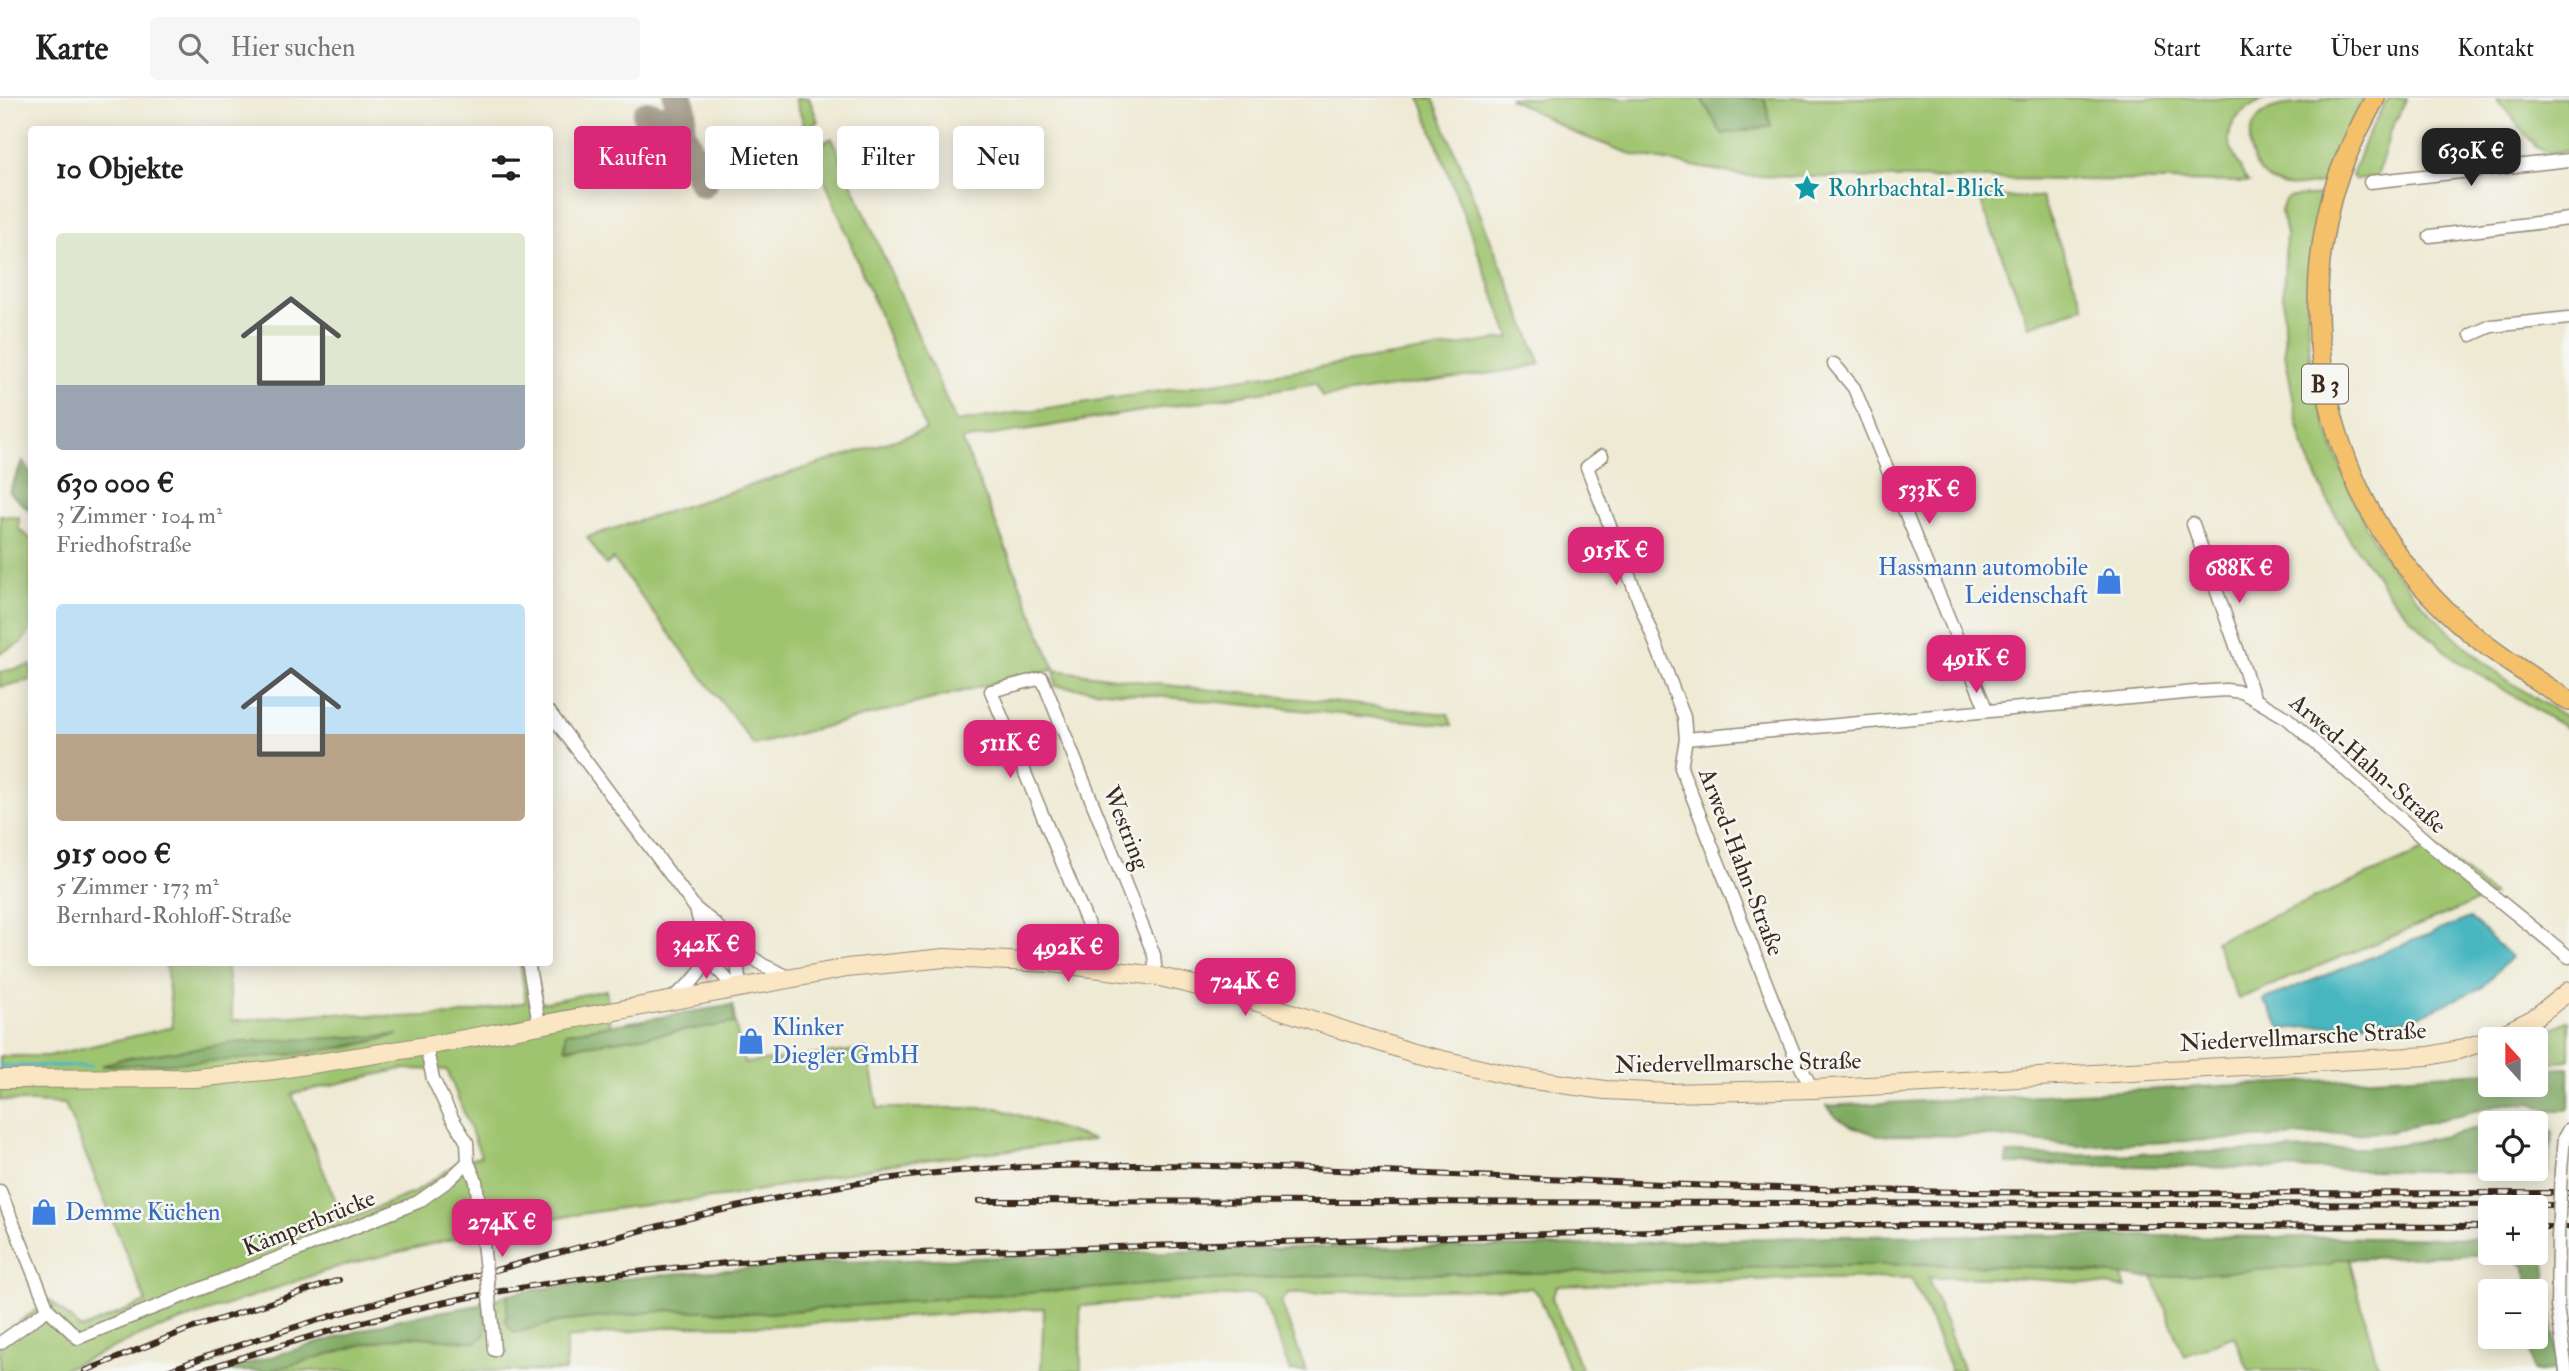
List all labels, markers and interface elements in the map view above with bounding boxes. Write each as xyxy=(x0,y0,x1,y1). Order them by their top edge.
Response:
search box xyxy=(150,17,640,80)
text: Karte xyxy=(35,28,108,69)
icon: search xyxy=(174,29,212,67)
text: Hier suchen xyxy=(230,32,355,64)
text: Start xyxy=(2153,33,2201,64)
text: Karte xyxy=(2239,33,2292,64)
text: Über uns xyxy=(2330,33,2419,64)
text: Kontakt xyxy=(2457,33,2534,64)
chip: Kaufen xyxy=(574,126,691,189)
chip: Mieten xyxy=(705,126,823,189)
chip: Filter xyxy=(837,126,939,189)
chip: Neu xyxy=(953,126,1044,189)
pin: 630K € xyxy=(2414,129,2528,188)
text: 630K € xyxy=(2438,136,2504,165)
icon: filters xyxy=(487,149,525,187)
text: 10 Objekte xyxy=(56,150,183,187)
place icon: Rohrbachtal-Blick xyxy=(1792,173,1822,203)
place label: Rohrbachtal-Blick xyxy=(1828,173,2005,204)
icon: home xyxy=(228,278,354,404)
road number: B 3 xyxy=(2302,364,2348,404)
text: 630 000 € xyxy=(56,464,174,501)
pin: 533K € xyxy=(1872,466,1986,526)
text: 533K € xyxy=(1898,474,1960,503)
text: 3 Zimmer · 104 m² xyxy=(56,501,222,530)
pin: 915K € xyxy=(1559,528,1673,587)
text: Friedhofstraße xyxy=(56,530,191,559)
text: 915K € xyxy=(1584,535,1648,564)
pin: 688K € xyxy=(2182,546,2296,605)
place label: Hassmann automobile Leidenschaft xyxy=(1878,552,2088,611)
text: 688K € xyxy=(2205,553,2273,582)
shop icon: Hassmann automobile Leidenschaft xyxy=(2094,566,2124,596)
pin: 491K € xyxy=(1919,636,2033,695)
text: 491K € xyxy=(1943,643,2009,672)
icon: home xyxy=(228,649,354,775)
street label: Arwed-Hahn-Straße xyxy=(2282,687,2453,841)
pin: 511K € xyxy=(953,720,1067,780)
text: 511K € xyxy=(980,728,1040,757)
street label: Arwed-Hahn-Straße xyxy=(1691,763,1791,960)
street label: Westring xyxy=(1095,781,1157,876)
text: 915 000 € xyxy=(56,835,171,872)
text: 5 Zimmer · 173 m² xyxy=(56,872,219,901)
text: Bernhard-Rohloff-Straße xyxy=(56,901,291,930)
pin: 342K € xyxy=(649,922,763,981)
pin: 492K € xyxy=(1011,924,1125,984)
text: 342K € xyxy=(672,929,740,958)
text: 492K € xyxy=(1033,932,1103,961)
pin: 724K € xyxy=(1188,958,1302,1018)
text: 724K € xyxy=(1211,966,1280,995)
place label: Klinker Diegler GmbH xyxy=(772,1012,919,1071)
street label: Niedervellmarsche Straße xyxy=(2179,1015,2427,1059)
shop icon: Klinker Diegler GmbH xyxy=(736,1026,766,1056)
north arrow xyxy=(2478,1027,2548,1097)
map controls xyxy=(2478,1027,2548,1349)
street label: Niedervellmarsche Straße xyxy=(1614,1045,1862,1081)
button: locate xyxy=(2478,1111,2548,1181)
street label: Kämperbrücke xyxy=(238,1182,380,1264)
button: + xyxy=(2478,1195,2548,1265)
shop icon: Demme Küchen xyxy=(29,1197,59,1227)
place label: Demme Küchen xyxy=(65,1197,220,1228)
pin: 274K € xyxy=(445,1200,559,1259)
text: 274K € xyxy=(468,1207,536,1236)
button: − xyxy=(2478,1279,2548,1349)

